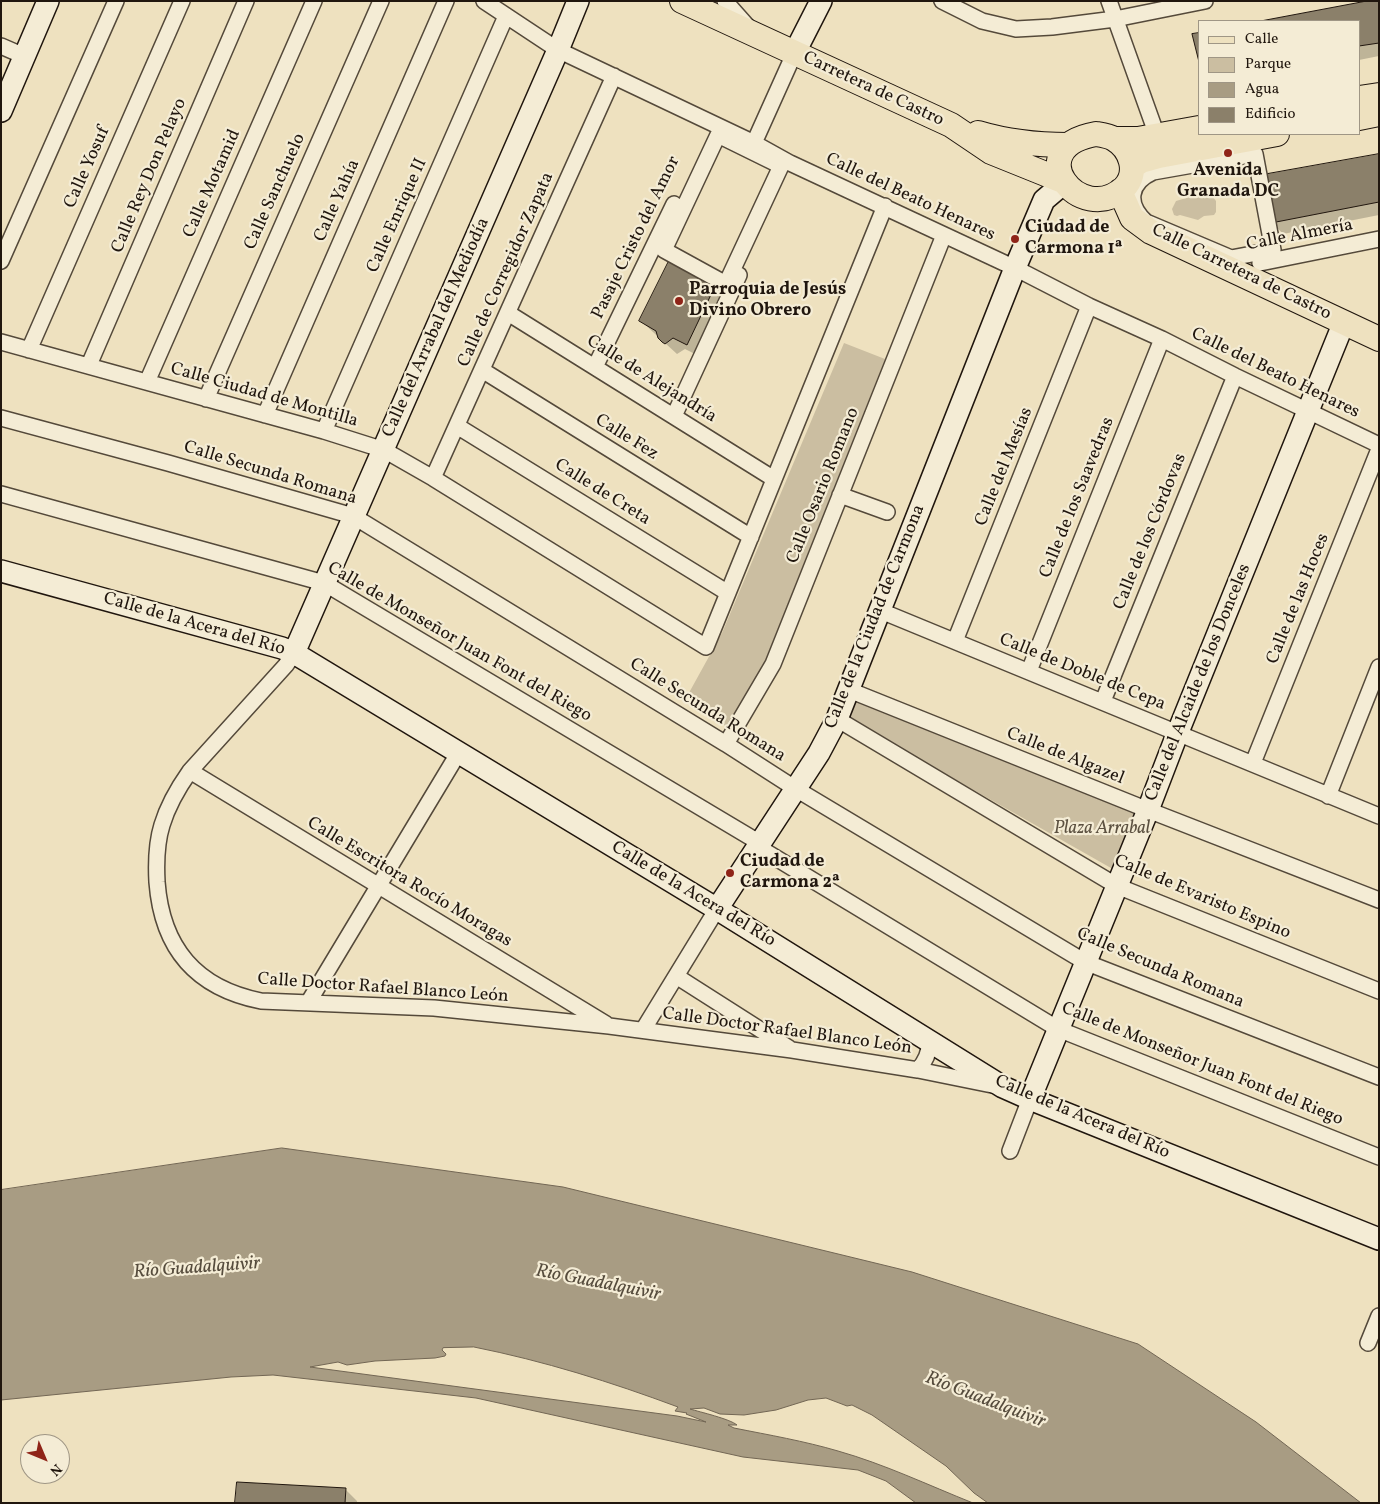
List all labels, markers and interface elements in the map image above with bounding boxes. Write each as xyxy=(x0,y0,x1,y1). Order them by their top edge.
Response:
legend xyxy=(1198,20,1360,135)
text: Calle xyxy=(1245,29,1278,50)
street label: Carretera de Castro xyxy=(799,48,947,132)
text: Parque xyxy=(1245,54,1291,75)
text: Agua xyxy=(1245,79,1279,100)
street label: Calle Rey Don Pelayo xyxy=(108,95,192,257)
text: Edificio xyxy=(1245,104,1296,125)
street label: Calle Yosuf xyxy=(60,124,116,212)
street label: Calle Motamid xyxy=(179,126,247,242)
street label: Calle Sanchuelo xyxy=(241,130,311,254)
marker: Avenida Granada DC xyxy=(1222,147,1234,159)
street label: Calle del Beato Henares xyxy=(822,149,998,247)
street label: Pasaje Cristo del Amor xyxy=(588,153,686,323)
street label: Calle Enrique II xyxy=(363,155,433,277)
street label: Calle Yahía xyxy=(310,156,366,246)
place label: Avenida Granada DC xyxy=(1177,161,1279,203)
street label: Calle de Corregidor Zapata xyxy=(454,169,560,371)
street label: Calle del Arrabal del Mediodía xyxy=(379,215,495,441)
street label: Calle Almería xyxy=(1245,215,1355,257)
place label: Ciudad de Carmona 1ª xyxy=(1025,218,1123,260)
street label: Calle Carretera de Castro xyxy=(1148,220,1334,326)
marker: Ciudad de Carmona 1ª xyxy=(1009,233,1021,245)
place label: Parroquia de Jesús Divino Obrero xyxy=(689,280,846,322)
marker: Parroquia de Jesús Divino Obrero xyxy=(673,295,685,307)
street label: Calle del Beato Henares xyxy=(1187,324,1363,424)
street label: Calle de Alejandría xyxy=(582,331,720,429)
street label: Calle Ciudad de Montilla xyxy=(168,359,360,433)
street label: Calle Osario Romano xyxy=(783,405,865,567)
street label: Calle del Mesías xyxy=(971,405,1039,529)
street label: Calle Fez xyxy=(590,410,662,466)
street label: Calle de los Saavedras xyxy=(1036,414,1120,582)
street label: Calle Secunda Romana xyxy=(181,437,359,511)
street label: Calle de los Córdovas xyxy=(1110,451,1192,613)
street label: Calle de Creta xyxy=(550,455,654,531)
street label: Calle de la Ciudad de Carmona xyxy=(821,502,931,732)
street label: Calle de las Hoces xyxy=(1263,531,1335,667)
street label: Calle de Monseñor Juan Font del Riego xyxy=(323,558,595,728)
street label: Calle del Alcaide de los Donceles xyxy=(1141,561,1257,805)
street label: Calle de la Acera del Río xyxy=(101,589,287,661)
street label: Calle de Doble de Cepa xyxy=(996,630,1168,716)
street label: Calle Secunda Romana xyxy=(625,654,789,768)
street label: Calle de Algazel xyxy=(1003,724,1127,790)
street label: Calle Escritora Rocío Moragas xyxy=(303,813,515,953)
park label: Plaza Arrabal xyxy=(1054,819,1150,841)
street label: Calle de la Acera del Río xyxy=(607,837,779,953)
street label: Calle de Evaristo Espino xyxy=(1110,851,1294,945)
place label: Ciudad de Carmona 2ª xyxy=(740,852,840,894)
marker: Ciudad de Carmona 2ª xyxy=(724,867,736,879)
street label: Calle Secunda Romana xyxy=(1073,924,1247,1014)
street label: Calle Doctor Rafael Blanco León xyxy=(257,969,509,1009)
street label: Calle de Monseñor Juan Font del Riego xyxy=(1058,998,1346,1132)
street label: Calle Doctor Rafael Blanco León xyxy=(661,1004,913,1060)
street label: Calle de la Acera del Río xyxy=(991,1071,1173,1165)
water label: Río Guadalquivir xyxy=(133,1253,261,1285)
water label: Río Guadalquivir xyxy=(533,1261,663,1307)
water label: Río Guadalquivir xyxy=(922,1368,1048,1434)
north arrow xyxy=(20,1434,70,1484)
text: N xyxy=(45,1459,66,1480)

